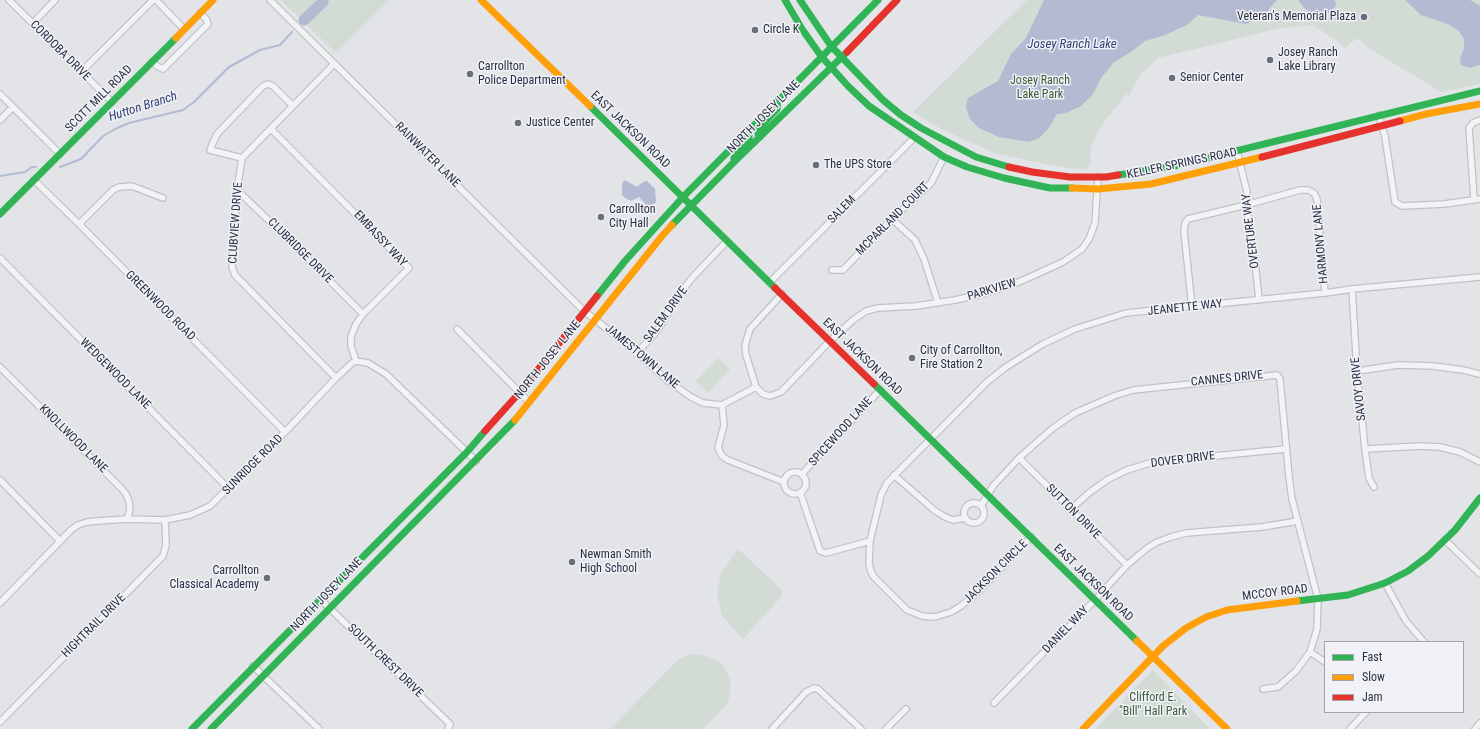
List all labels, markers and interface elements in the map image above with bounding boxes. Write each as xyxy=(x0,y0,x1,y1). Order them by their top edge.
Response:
place label: Veteran's Memorial Plaza xyxy=(1237,10,1356,24)
marker: Veteran's Memorial Plaza xyxy=(1359,12,1369,22)
street label: CORDOBA DRIVE xyxy=(27,18,93,84)
place label: Circle K xyxy=(763,23,799,37)
marker: Circle K xyxy=(750,25,760,35)
water label: Josey Ranch Lake xyxy=(1027,37,1117,53)
place label: Josey Ranch Lake Library xyxy=(1278,46,1338,74)
marker: Josey Ranch Lake Library xyxy=(1265,55,1275,65)
place label: Carrollton Police Department xyxy=(478,60,566,88)
street label: SCOTT MILL ROAD xyxy=(62,62,136,136)
marker: Carrollton Police Department xyxy=(465,69,475,79)
place label: Senior Center xyxy=(1180,71,1244,85)
marker: Senior Center xyxy=(1167,73,1177,83)
park label: Josey Ranch Lake Park xyxy=(1010,74,1070,102)
street label: NORTH JOSEY LANE xyxy=(724,77,804,157)
street label: EAST JACKSON ROAD xyxy=(587,88,673,172)
water label: Hutton Branch xyxy=(107,89,179,125)
place label: Justice Center xyxy=(526,116,594,130)
marker: Justice Center xyxy=(513,118,523,128)
street label: RAINWATER LANE xyxy=(391,119,463,191)
street label: KELLER SPRINGS ROAD xyxy=(1126,145,1238,183)
place label: The UPS Store xyxy=(824,158,892,172)
marker: The UPS Store xyxy=(811,160,821,170)
street label: MCPARLAND COURT xyxy=(853,179,933,259)
street label: CLUBVIEW DRIVE xyxy=(226,182,246,264)
street label: SALEM xyxy=(825,193,859,227)
street label: OVERTURE WAY xyxy=(1239,193,1263,269)
place label: Carrollton City Hall xyxy=(609,203,656,231)
street label: HARMONY LANE xyxy=(1310,204,1332,284)
street label: EMBASSY WAY xyxy=(350,208,410,270)
marker: Carrollton City Hall xyxy=(596,212,606,222)
street label: CLUBRIDGE DRIVE xyxy=(264,215,336,287)
street label: GREENWOOD ROAD xyxy=(122,268,198,344)
street label: PARKVIEW xyxy=(966,276,1018,304)
street label: SALEM DRIVE xyxy=(641,284,691,346)
street label: JEANETTE WAY xyxy=(1147,297,1223,319)
street label: EAST JACKSON ROAD xyxy=(819,315,905,399)
street label: NORTH JOSEY LANE xyxy=(512,318,584,402)
street label: JAMESTOWN LANE xyxy=(602,322,682,392)
street label: WEDGEWOOD LANE xyxy=(77,336,153,412)
place label: City of Carrollton, Fire Station 2 xyxy=(920,344,1002,372)
marker: City of Carrollton, Fire Station 2 xyxy=(907,353,917,363)
street label: SAVOY DRIVE xyxy=(1348,356,1370,422)
street label: CANNES DRIVE xyxy=(1190,368,1264,390)
street label: SPICEWOOD LANE xyxy=(806,395,876,469)
street label: KNOLLWOOD LANE xyxy=(36,402,110,476)
street label: SUNRIDGE ROAD xyxy=(220,432,286,498)
street label: DOVER DRIVE xyxy=(1150,449,1216,471)
street label: SUTTON DRIVE xyxy=(1043,482,1103,542)
street label: JACKSON CIRCLE xyxy=(961,537,1031,607)
street label: EAST JACKSON ROAD xyxy=(1050,541,1136,625)
place label: Newman Smith High School xyxy=(580,548,652,576)
street label: NORTH JOSEY LANE xyxy=(288,555,366,635)
marker: Newman Smith High School xyxy=(567,557,577,567)
place label: Carrollton Classical Academy xyxy=(169,564,259,592)
marker: Carrollton Classical Academy xyxy=(262,573,272,583)
street label: MCCOY ROAD xyxy=(1241,582,1309,604)
street label: HIGHTRAIL DRIVE xyxy=(59,591,129,661)
street label: DANIEL WAY xyxy=(1040,603,1092,657)
street label: SOUTH CREST DRIVE xyxy=(344,621,426,701)
legend xyxy=(1324,641,1464,713)
text: Fast xyxy=(1362,650,1382,664)
text: Slow xyxy=(1362,670,1385,684)
text: Jam xyxy=(1362,690,1383,704)
park label: Clifford E. "Bill" Hall Park xyxy=(1119,691,1187,719)

